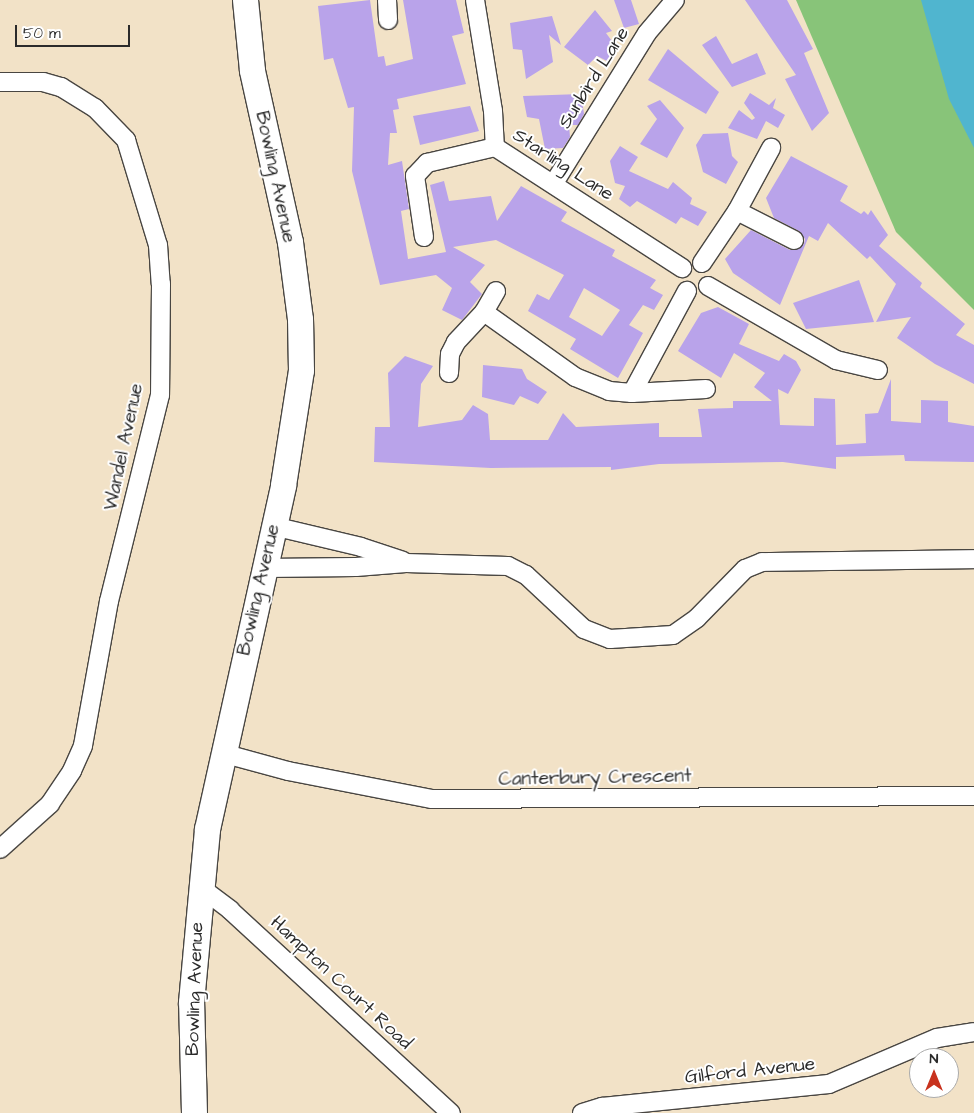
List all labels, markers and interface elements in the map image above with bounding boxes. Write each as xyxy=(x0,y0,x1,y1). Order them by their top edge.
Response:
scale bar xyxy=(18,15,132,47)
text: 50 m xyxy=(23,23,61,44)
street label: Sunbird Lane xyxy=(554,23,634,133)
street label: Bowling Avenue xyxy=(250,109,300,245)
street label: Starling Lane xyxy=(508,124,618,206)
street label: Wandel Avenue xyxy=(99,381,149,513)
street label: Bowling Avenue xyxy=(233,522,285,658)
street label: Canterbury Crescent xyxy=(498,765,692,791)
street label: Hampton Court Road xyxy=(265,912,417,1054)
street label: Bowling Avenue xyxy=(181,922,209,1056)
north arrow xyxy=(909,1048,959,1098)
text: N xyxy=(930,1049,938,1069)
street label: Gilford Avenue xyxy=(684,1053,816,1089)

